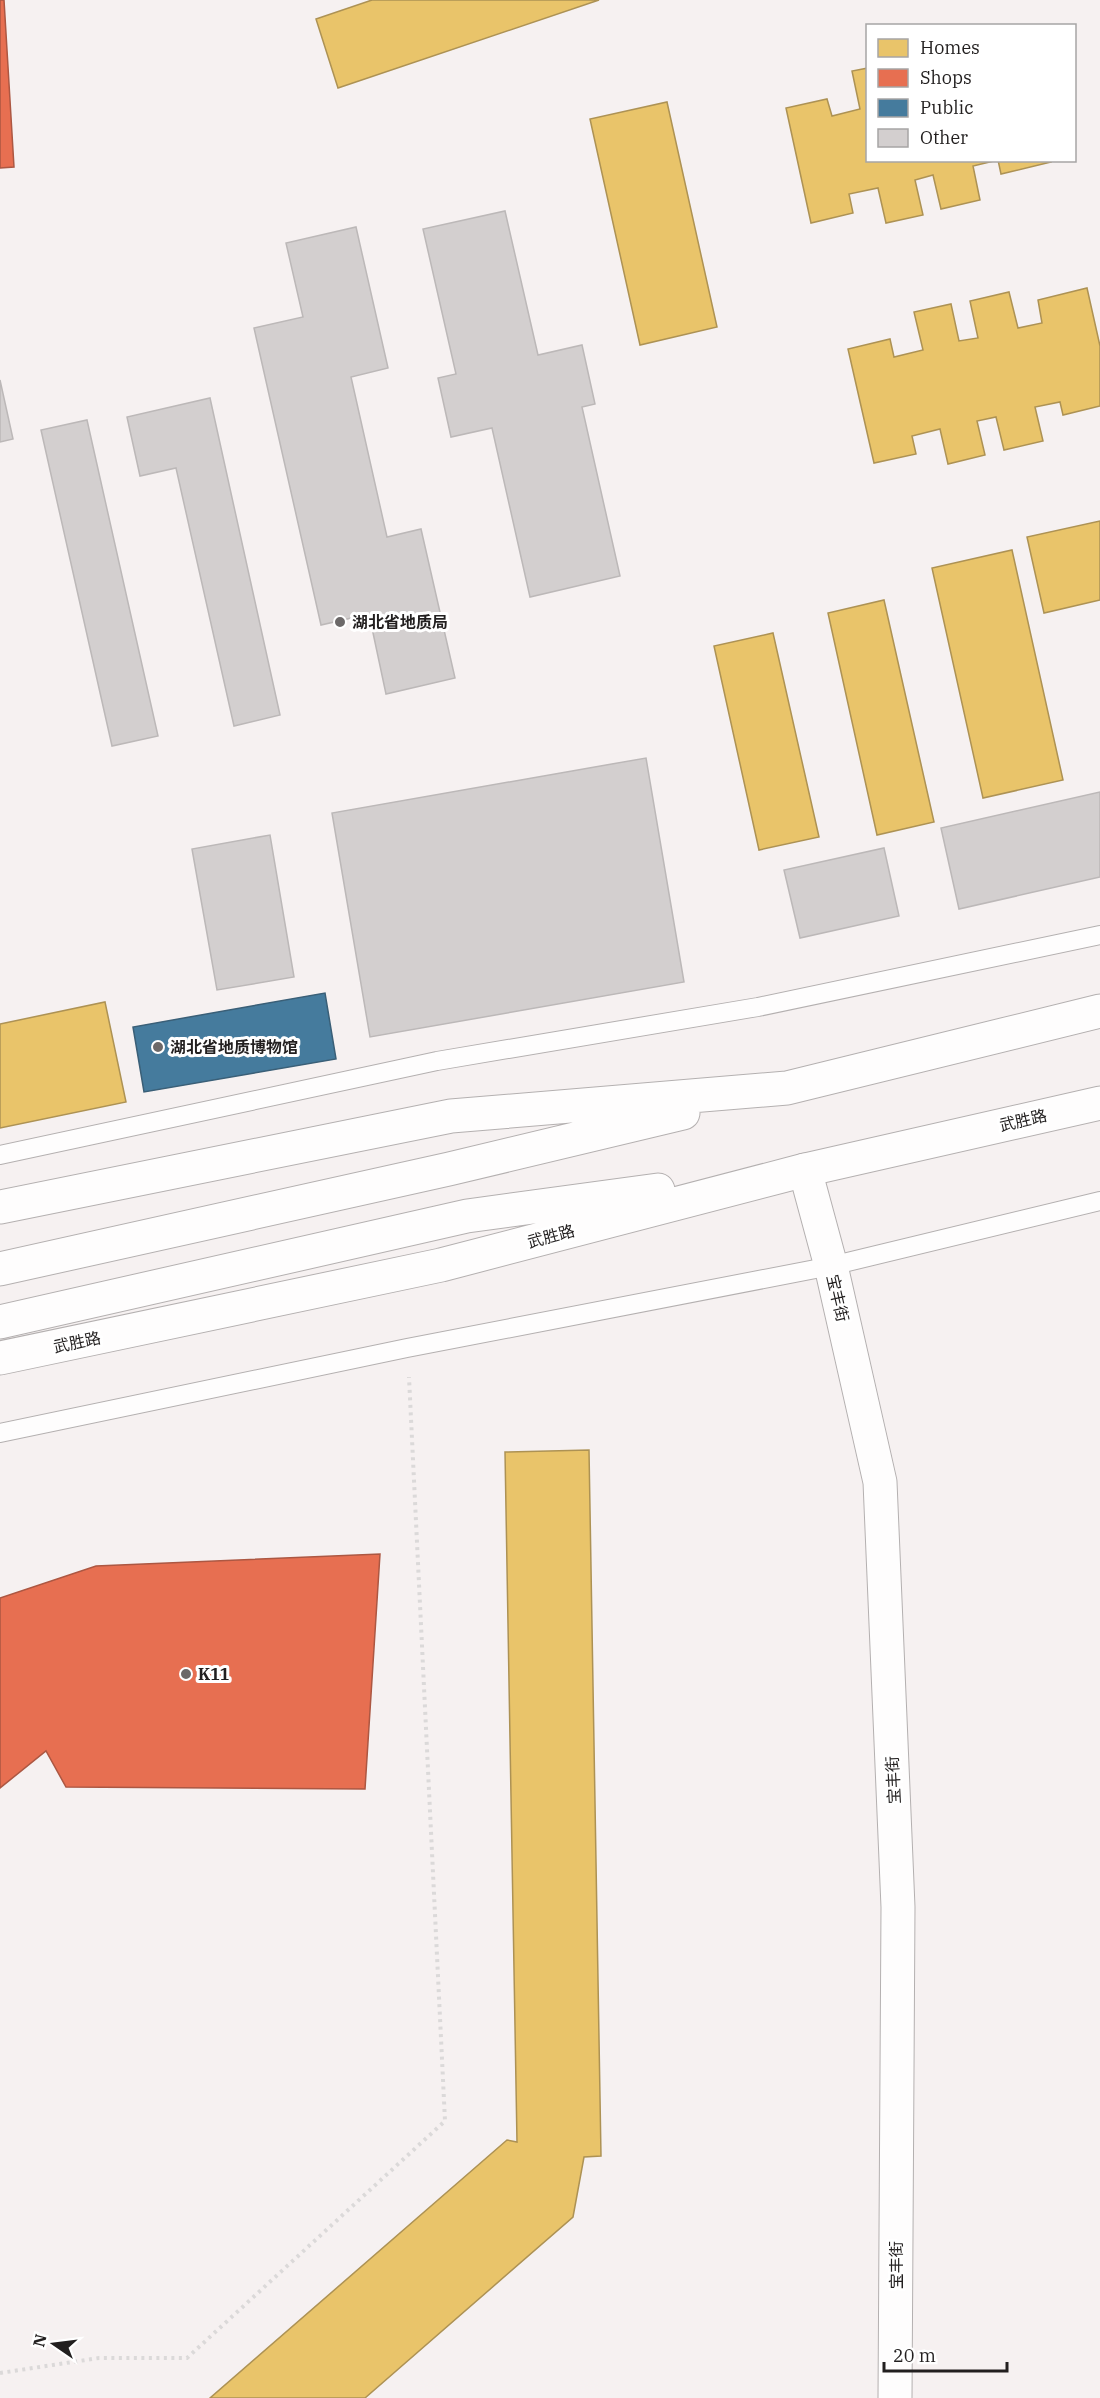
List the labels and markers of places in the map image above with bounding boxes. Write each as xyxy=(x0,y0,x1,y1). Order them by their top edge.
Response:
place label: 湖北省地质局 xyxy=(352,612,448,632)
marker: 湖北省地质局 xyxy=(333,615,347,629)
place label: 湖北省地质博物馆 xyxy=(170,1037,298,1057)
marker: 湖北省地质博物馆 xyxy=(151,1040,165,1054)
place label: K11 xyxy=(198,1664,229,1684)
marker: K11 xyxy=(179,1667,193,1681)

